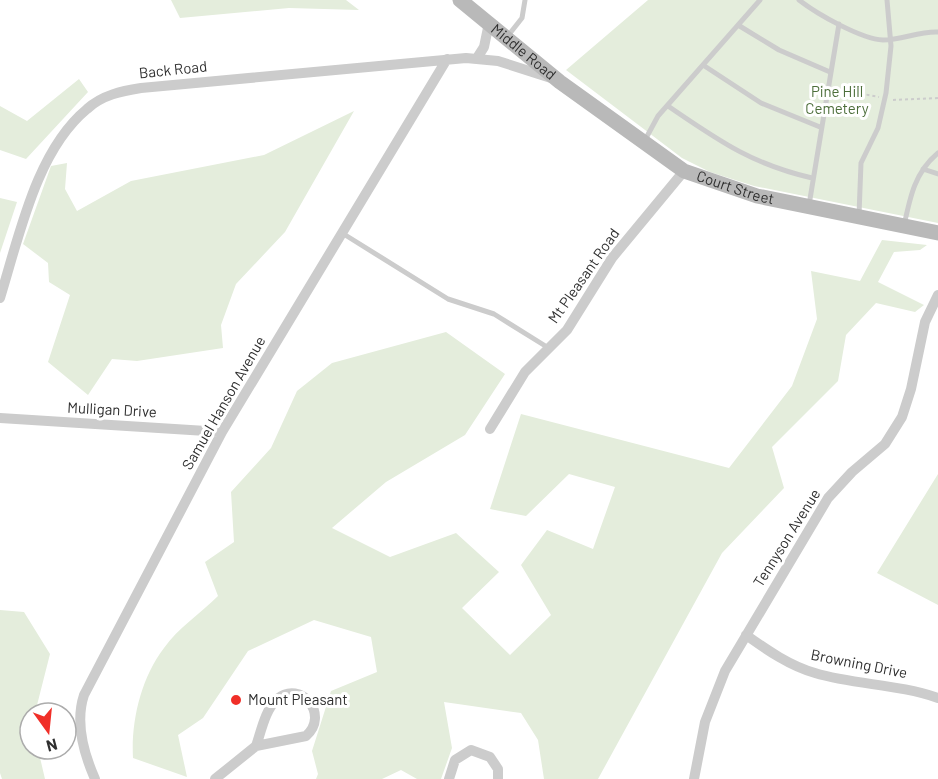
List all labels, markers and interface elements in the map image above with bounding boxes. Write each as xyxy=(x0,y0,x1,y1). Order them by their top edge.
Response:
street label: Middle Road xyxy=(488,19,560,83)
street label: Back Road xyxy=(138,56,208,82)
park label: Pine Hill Cemetery xyxy=(805,82,869,117)
street label: Court Street xyxy=(694,166,776,207)
street label: Mt Pleasant Road xyxy=(544,225,623,326)
street label: Samuel Hanson Avenue xyxy=(178,333,269,472)
street label: Mulligan Drive xyxy=(67,398,157,420)
street label: Tennyson Avenue xyxy=(749,485,823,590)
street label: Browning Drive xyxy=(809,645,909,681)
place label: Mount Pleasant xyxy=(248,690,348,708)
marker: Mount Pleasant xyxy=(229,693,243,707)
north arrow xyxy=(18,701,78,761)
text: N xyxy=(44,735,60,757)

